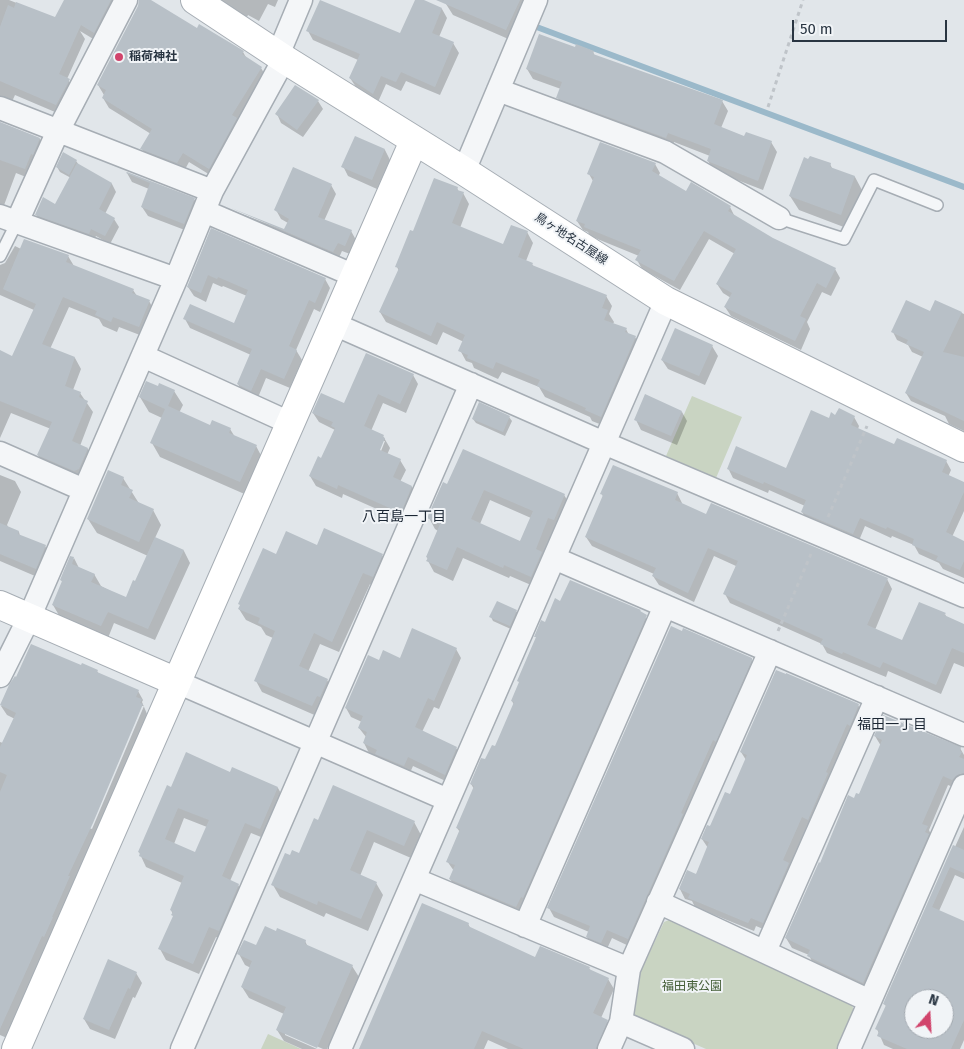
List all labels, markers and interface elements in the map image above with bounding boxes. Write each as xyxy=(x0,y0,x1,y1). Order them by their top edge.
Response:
scale bar xyxy=(794,10,949,42)
text: 50 m xyxy=(800,20,833,38)
place label: 稲荷神社 xyxy=(129,50,177,64)
marker: 稲荷神社 xyxy=(113,51,125,63)
street label: 鳥ヶ地名古屋線 xyxy=(532,210,610,268)
district label: 八百島一丁目 xyxy=(362,509,446,525)
district label: 福田一丁目 xyxy=(857,717,927,733)
park label: 福田東公園 xyxy=(662,980,722,994)
north arrow xyxy=(904,989,954,1039)
text: N xyxy=(927,991,941,1010)

